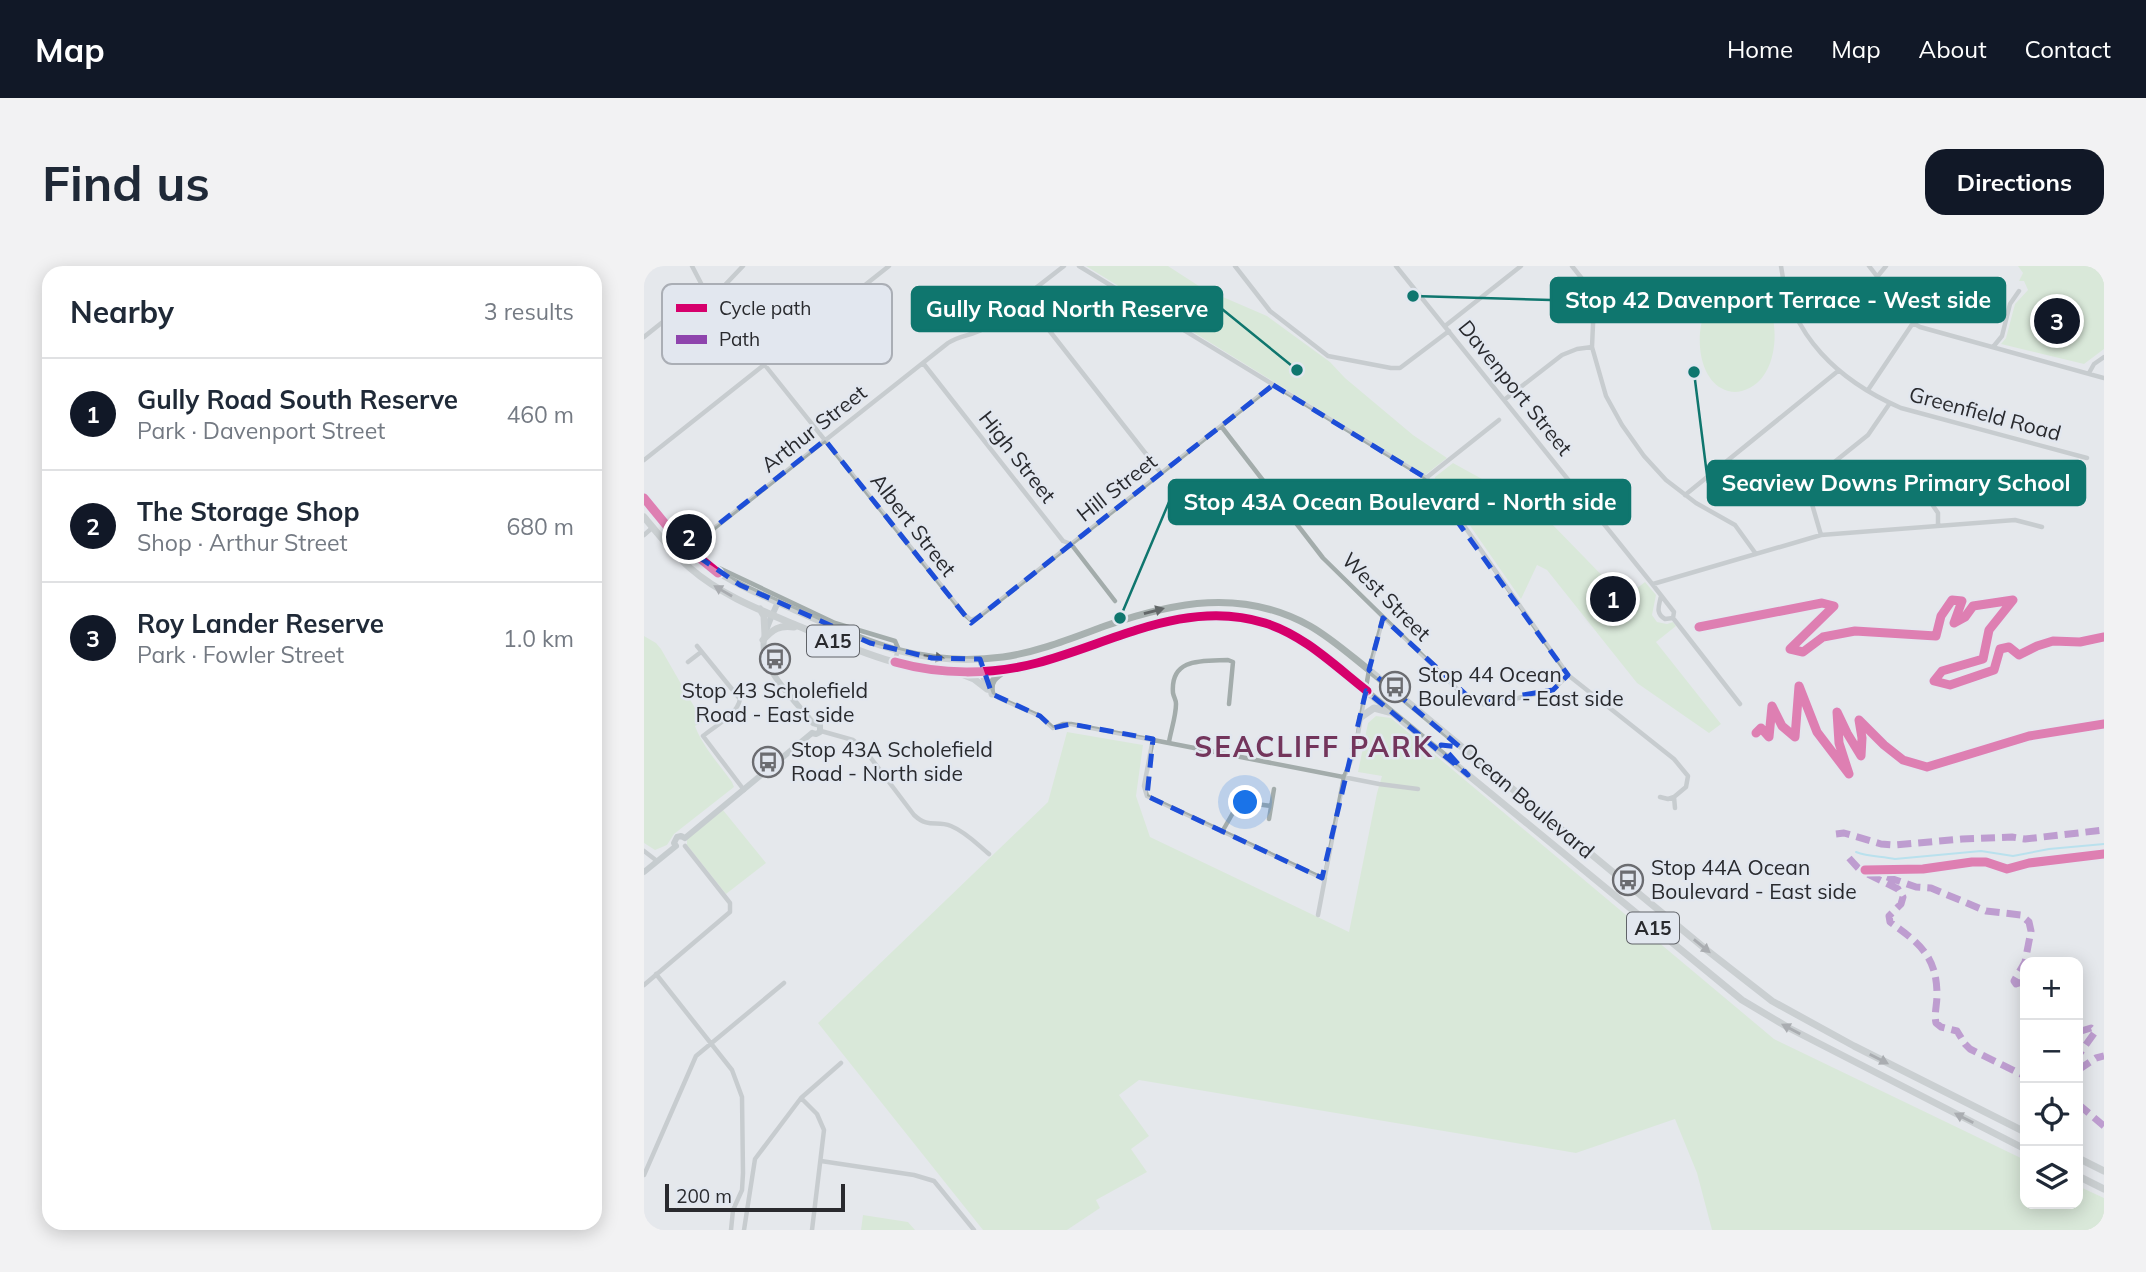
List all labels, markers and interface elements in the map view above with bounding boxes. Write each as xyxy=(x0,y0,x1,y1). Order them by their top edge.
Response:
text: Map xyxy=(35,29,105,70)
text: Home xyxy=(1727,34,1793,64)
text: Map xyxy=(1831,34,1881,64)
text: About xyxy=(1919,34,1987,64)
text: Contact xyxy=(2025,34,2111,64)
button: Directions xyxy=(1925,149,2104,215)
text: Find us xyxy=(42,152,210,213)
callout: Stop 42 Davenport Terrace - West side xyxy=(1551,278,2005,322)
legend xyxy=(662,284,892,364)
text: Stop 42 Davenport Terrace - West side xyxy=(1565,285,1991,314)
callout: Gully Road North Reserve xyxy=(912,287,1222,331)
text: Nearby xyxy=(70,293,174,331)
text: Gully Road North Reserve xyxy=(926,294,1208,323)
pin: 3 xyxy=(2034,295,2080,347)
text: Cycle path xyxy=(719,296,811,320)
text: 3 results xyxy=(484,297,574,326)
street label: Davenport Street xyxy=(1453,314,1578,460)
text: Path xyxy=(719,327,760,351)
street label: Arthur Street xyxy=(756,379,871,477)
street label: Greenfield Road xyxy=(1907,380,2064,446)
text: Gully Road South Reserve xyxy=(137,383,458,416)
text: 1 xyxy=(86,400,100,429)
text: 460 m xyxy=(506,400,574,429)
street label: High Street xyxy=(974,405,1062,508)
text: Park · Davenport Street xyxy=(137,416,385,445)
street label: Hill Street xyxy=(1071,448,1162,527)
callout: Seaview Downs Primary School xyxy=(1708,461,2085,505)
street label: Albert Street xyxy=(866,468,962,581)
text: Seaview Downs Primary School xyxy=(1721,468,2071,497)
callout: Stop 43A Ocean Boulevard - North side xyxy=(1169,480,1630,524)
text: Stop 43A Ocean Boulevard - North side xyxy=(1183,487,1617,516)
text: The Storage Shop xyxy=(137,495,360,528)
pin: 2 xyxy=(666,511,712,563)
text: 2 xyxy=(86,512,100,541)
text: 680 m xyxy=(506,512,574,541)
text: Shop · Arthur Street xyxy=(137,528,348,557)
street label: West Street xyxy=(1337,547,1436,646)
pin: 1 xyxy=(1590,573,1636,625)
one-way arrow xyxy=(713,585,732,597)
one-way arrow xyxy=(1143,605,1165,616)
text: Roy Lander Reserve xyxy=(137,607,384,640)
text: 3 xyxy=(86,624,100,653)
text: 1.0 km xyxy=(503,624,574,653)
road number: A15 xyxy=(807,626,859,656)
text: Park · Fowler Street xyxy=(137,640,344,669)
bus stop icon: Stop 43 Scholefield Road - East side xyxy=(758,642,792,676)
one-way arrow xyxy=(923,652,945,663)
place label: Stop 44 Ocean Boulevard - East side xyxy=(1418,661,1624,711)
bus stop icon: Stop 44 Ocean Boulevard - East side xyxy=(1378,670,1412,704)
place label: Stop 43 Scholefield Road - East side xyxy=(682,677,868,727)
district label: SEACLIFF PARK xyxy=(1194,729,1434,764)
place label: Stop 43A Scholefield Road - North side xyxy=(791,736,993,786)
street label: Ocean Boulevard xyxy=(1456,737,1600,864)
bus stop icon: Stop 43A Scholefield Road - North side xyxy=(751,745,785,779)
your location xyxy=(1228,785,1262,819)
place label: Stop 44A Ocean Boulevard - East side xyxy=(1651,854,1857,904)
bus stop icon: Stop 44A Ocean Boulevard - East side xyxy=(1611,863,1645,897)
road number: A15 xyxy=(1627,912,1679,944)
one-way arrow xyxy=(1694,938,1711,953)
map controls xyxy=(2020,957,2083,1209)
button: + xyxy=(2020,957,2083,1020)
button: − xyxy=(2020,1020,2083,1083)
one-way arrow xyxy=(1781,1023,1801,1035)
one-way arrow xyxy=(1869,1053,1889,1064)
button: locate xyxy=(2020,1083,2083,1146)
one-way arrow xyxy=(1954,1113,1974,1124)
button: layers xyxy=(2020,1146,2083,1209)
scale bar xyxy=(665,1181,845,1213)
text: 200 m xyxy=(676,1184,732,1208)

